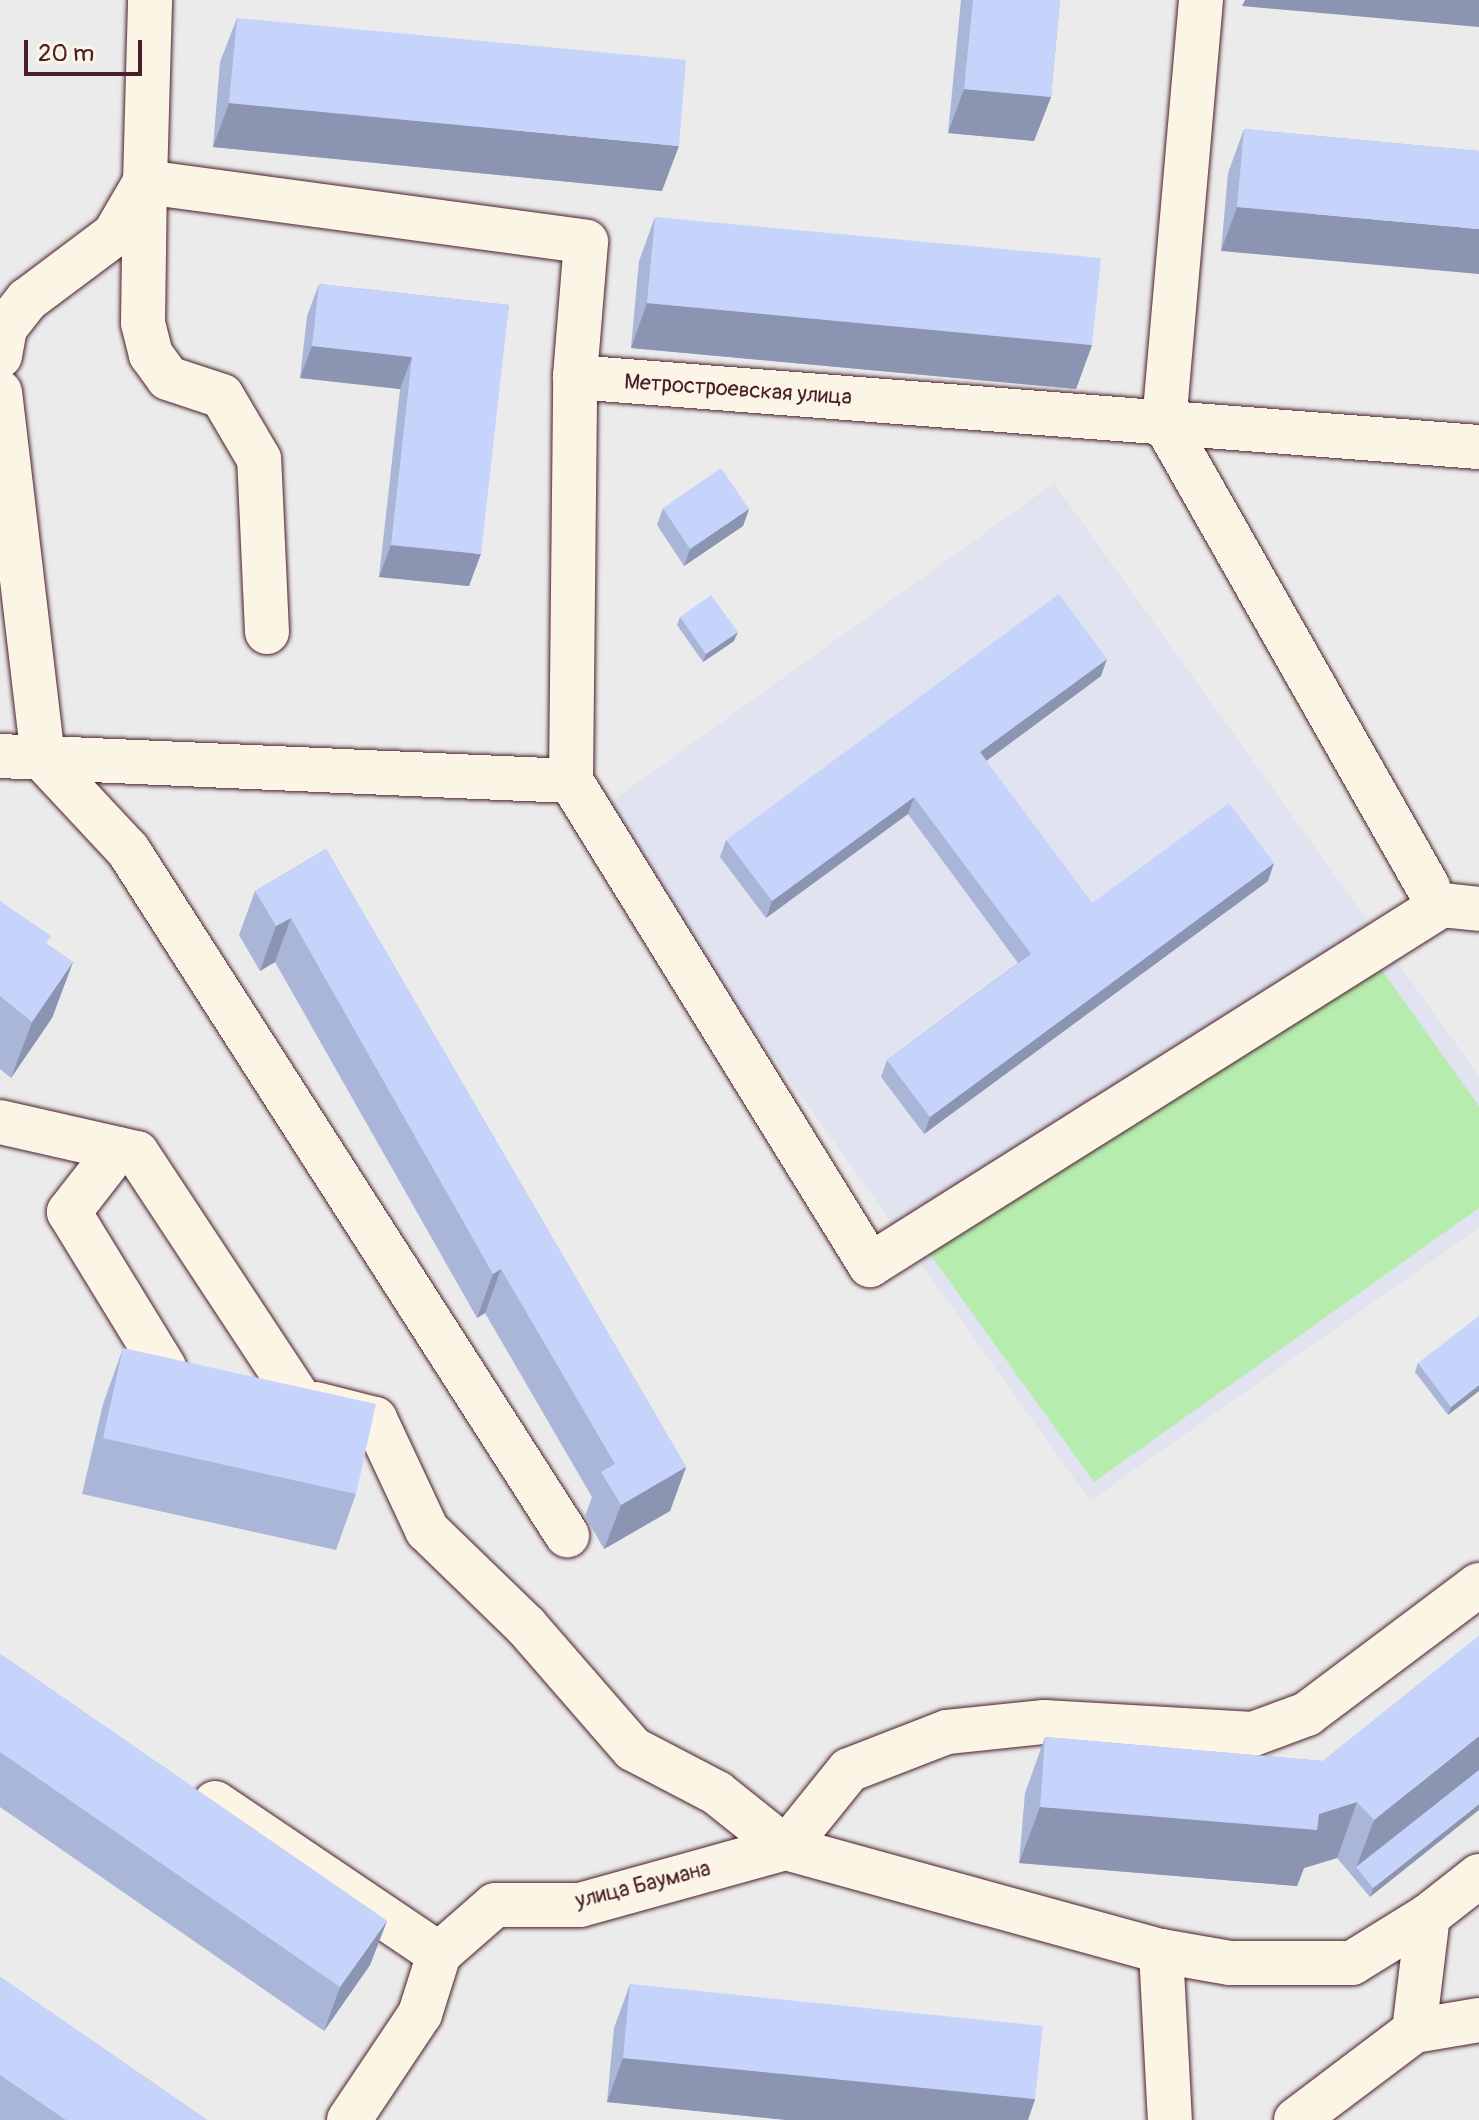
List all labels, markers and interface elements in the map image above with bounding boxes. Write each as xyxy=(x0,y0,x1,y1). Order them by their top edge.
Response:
scale bar xyxy=(28,24,146,74)
text: 20 m xyxy=(38,39,94,68)
street label: Метростроевская улица xyxy=(623,369,853,411)
street label: улица Баумана xyxy=(573,1855,713,1915)

